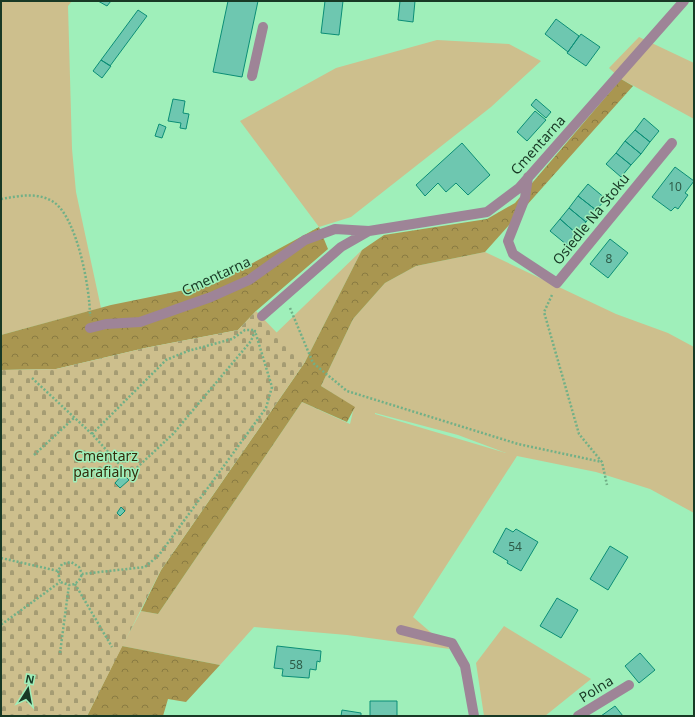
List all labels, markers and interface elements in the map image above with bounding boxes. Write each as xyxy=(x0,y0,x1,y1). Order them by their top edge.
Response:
street label: Cmentarna xyxy=(506,111,569,178)
street label: Osiedle Na Stoku xyxy=(548,169,633,268)
house number: 10 xyxy=(668,178,682,195)
house number: 8 xyxy=(606,250,613,267)
street label: Cmentarna xyxy=(178,251,253,300)
park label: Cmentarz parafialny xyxy=(73,446,140,481)
house number: 54 xyxy=(508,538,522,555)
house number: 58 xyxy=(289,656,303,673)
north arrow xyxy=(8,669,48,709)
text: N xyxy=(24,670,36,687)
street label: Polna xyxy=(575,671,616,706)

